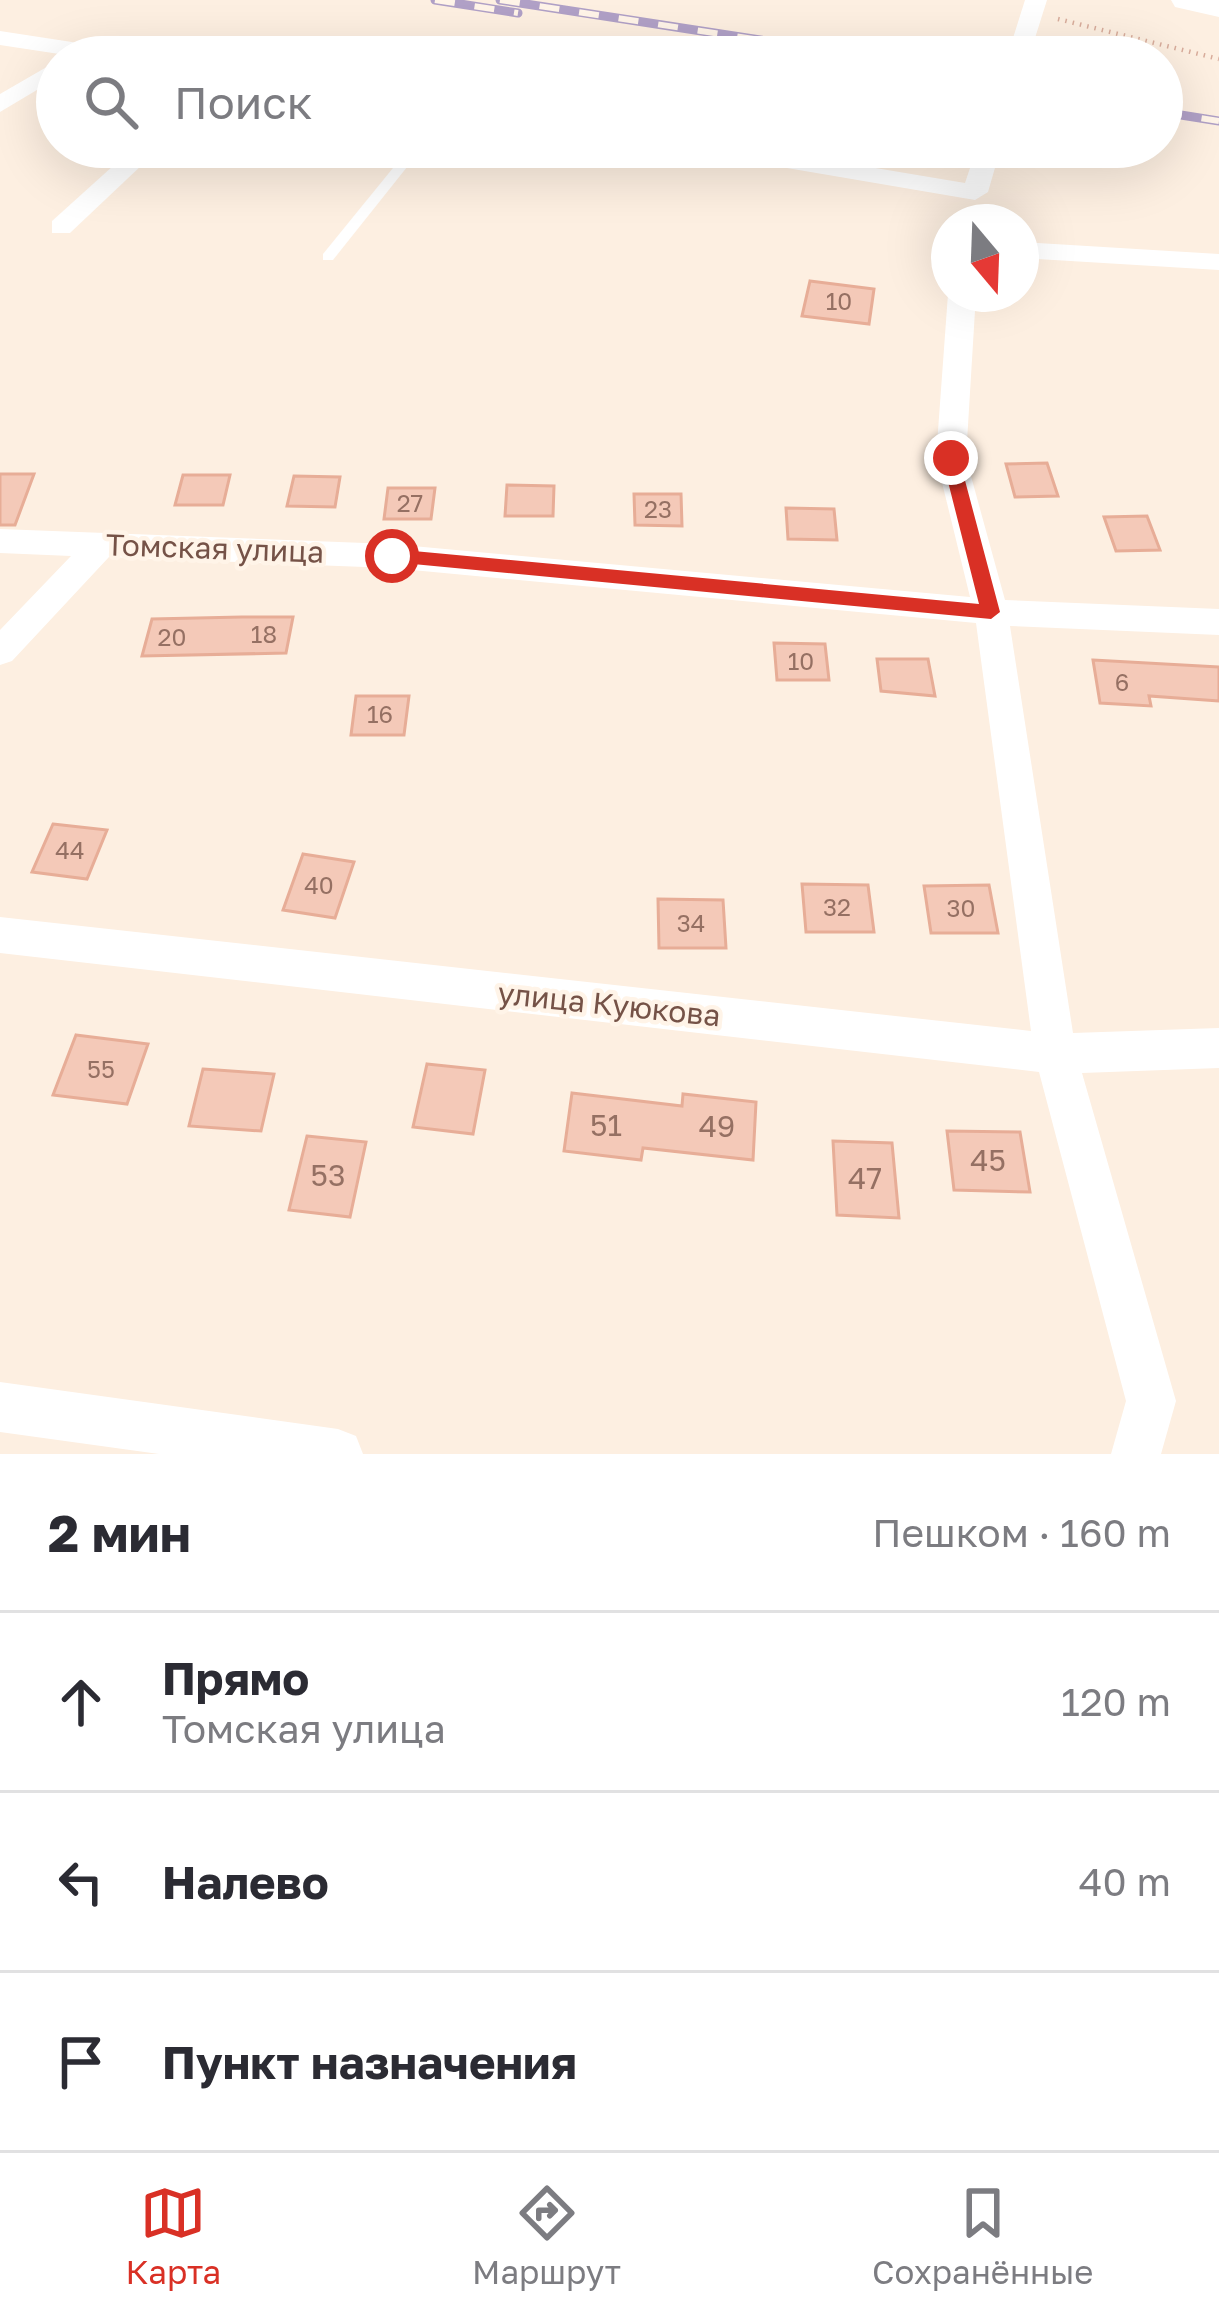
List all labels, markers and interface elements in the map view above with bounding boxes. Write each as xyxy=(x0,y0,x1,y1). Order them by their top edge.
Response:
search box xyxy=(36,36,1183,168)
icon: search xyxy=(78,69,144,135)
text: Поиск xyxy=(174,75,313,129)
north arrow xyxy=(931,204,1039,312)
house number: 10 xyxy=(826,286,852,315)
route end xyxy=(924,431,978,485)
house number: 27 xyxy=(397,488,423,517)
house number: 23 xyxy=(644,494,672,523)
street label: Томская улица xyxy=(105,526,325,570)
route start xyxy=(365,529,419,583)
house number: 18 xyxy=(251,619,277,648)
house number: 20 xyxy=(158,622,186,651)
house number: 10 xyxy=(788,646,814,675)
house number: 6 xyxy=(1115,667,1129,696)
house number: 16 xyxy=(367,699,393,728)
house number: 44 xyxy=(55,835,85,864)
house number: 40 xyxy=(304,870,334,899)
house number: 32 xyxy=(823,892,851,921)
house number: 30 xyxy=(947,893,975,922)
house number: 34 xyxy=(677,908,705,937)
street label: улица Куюкова xyxy=(496,974,722,1034)
house number: 55 xyxy=(87,1054,115,1083)
house number: 51 xyxy=(590,1107,622,1143)
house number: 49 xyxy=(699,1108,735,1144)
house number: 45 xyxy=(970,1142,1006,1178)
house number: 53 xyxy=(311,1157,345,1193)
house number: 47 xyxy=(848,1160,882,1196)
text: 2 мин xyxy=(48,1502,191,1563)
text: Пешком · 160 m xyxy=(872,1509,1171,1556)
text: Прямо xyxy=(162,1651,309,1705)
icon: ahead xyxy=(48,1669,114,1735)
text: 120 m xyxy=(1061,1678,1171,1725)
text: Томская улица xyxy=(162,1705,446,1752)
icon: left xyxy=(48,1849,114,1915)
text: Налево xyxy=(162,1855,329,1909)
text: 40 m xyxy=(1079,1858,1171,1905)
icon: arrive xyxy=(48,2029,114,2095)
text: Пункт назначения xyxy=(162,2035,577,2089)
tab: Карта xyxy=(126,2180,221,2291)
tab: Маршрут xyxy=(472,2180,621,2291)
tab: Сохранённые xyxy=(872,2180,1093,2291)

